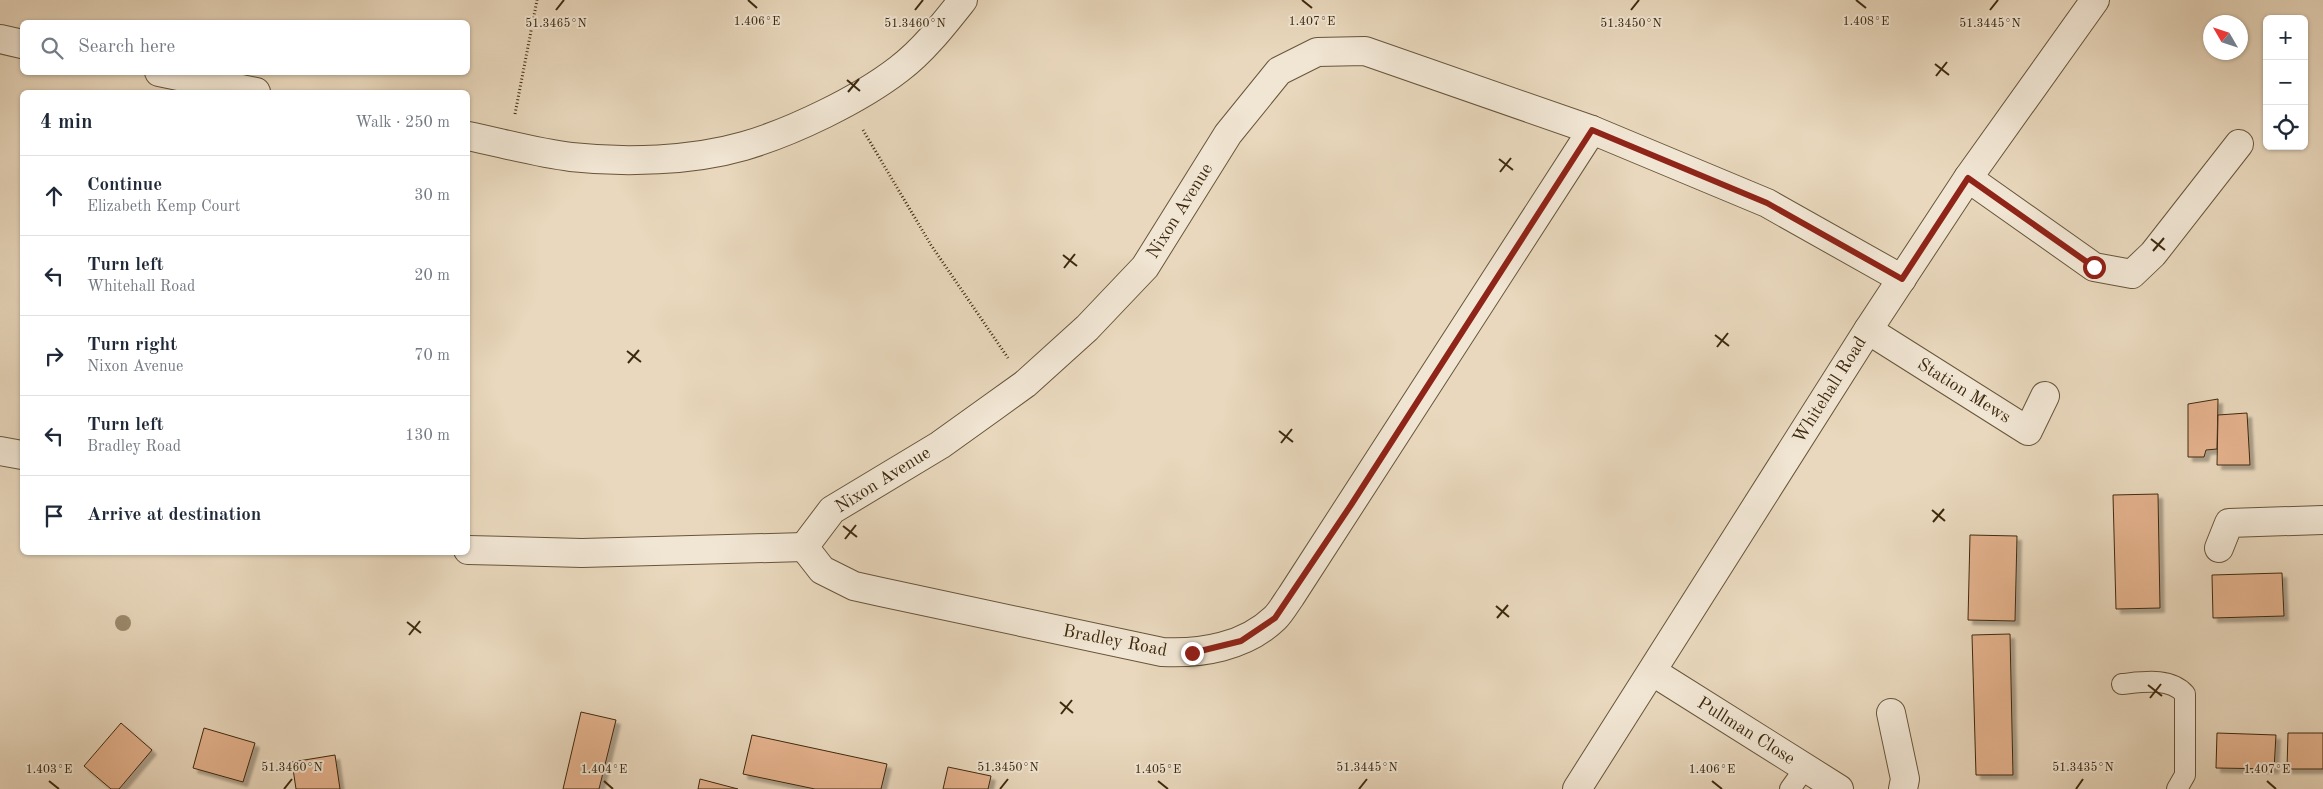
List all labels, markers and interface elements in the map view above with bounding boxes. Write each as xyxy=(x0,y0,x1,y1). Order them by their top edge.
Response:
north arrow xyxy=(2203,15,2248,60)
map controls xyxy=(2263,15,2308,150)
button: + xyxy=(2263,15,2308,60)
text: 1.406°E xyxy=(734,16,780,28)
text: 1.407°E xyxy=(1289,16,1335,28)
text: 1.408°E xyxy=(1843,16,1889,28)
text: 51.3465°N xyxy=(525,17,587,30)
text: 51.3460°N xyxy=(884,17,946,30)
text: 51.3450°N xyxy=(1600,17,1662,30)
text: 51.3445°N xyxy=(1959,17,2021,30)
search box xyxy=(20,20,470,75)
icon: search xyxy=(38,34,66,62)
text: Search here xyxy=(78,38,175,57)
button: − xyxy=(2263,60,2308,105)
button: locate xyxy=(2263,105,2308,150)
text: 4 min xyxy=(40,112,93,133)
text: Walk · 250 m xyxy=(355,115,450,131)
street label: Nixon Avenue xyxy=(1144,160,1216,262)
text: Continue xyxy=(87,176,162,195)
icon: ahead xyxy=(40,182,68,210)
text: 30 m xyxy=(414,188,450,204)
text: Elizabeth Kemp Court xyxy=(87,199,240,215)
text: Turn left xyxy=(87,256,164,275)
route start xyxy=(2083,256,2106,279)
icon: left xyxy=(40,262,68,290)
text: 20 m xyxy=(414,268,450,284)
text: Whitehall Road xyxy=(87,279,195,295)
street label: Whitehall Road xyxy=(1790,333,1870,447)
text: Turn right xyxy=(87,336,177,355)
icon: right xyxy=(40,342,68,370)
text: 70 m xyxy=(414,348,450,364)
street label: Station Mews xyxy=(1914,355,2014,427)
text: Nixon Avenue xyxy=(87,359,183,375)
text: Turn left xyxy=(87,416,164,435)
icon: left xyxy=(40,422,68,450)
text: 130 m xyxy=(405,428,450,444)
text: Bradley Road xyxy=(87,439,181,455)
street label: Nixon Avenue xyxy=(832,444,934,516)
icon: arrive xyxy=(40,502,68,530)
text: Arrive at destination xyxy=(87,506,261,525)
street label: Bradley Road xyxy=(1061,622,1169,660)
route end xyxy=(1181,642,1204,665)
street label: Pullman Close xyxy=(1694,694,1798,768)
text: 51.3460°N xyxy=(261,761,323,774)
text: 51.3450°N xyxy=(977,761,1039,774)
text: 51.3445°N xyxy=(1336,761,1398,774)
text: 51.3435°N xyxy=(2052,761,2114,774)
text: 1.405°E xyxy=(1135,763,1181,776)
text: 1.403°E xyxy=(26,764,72,776)
text: 1.404°E xyxy=(581,764,627,776)
text: 1.406°E xyxy=(1689,764,1735,776)
text: 1.407°E xyxy=(2244,764,2290,776)

